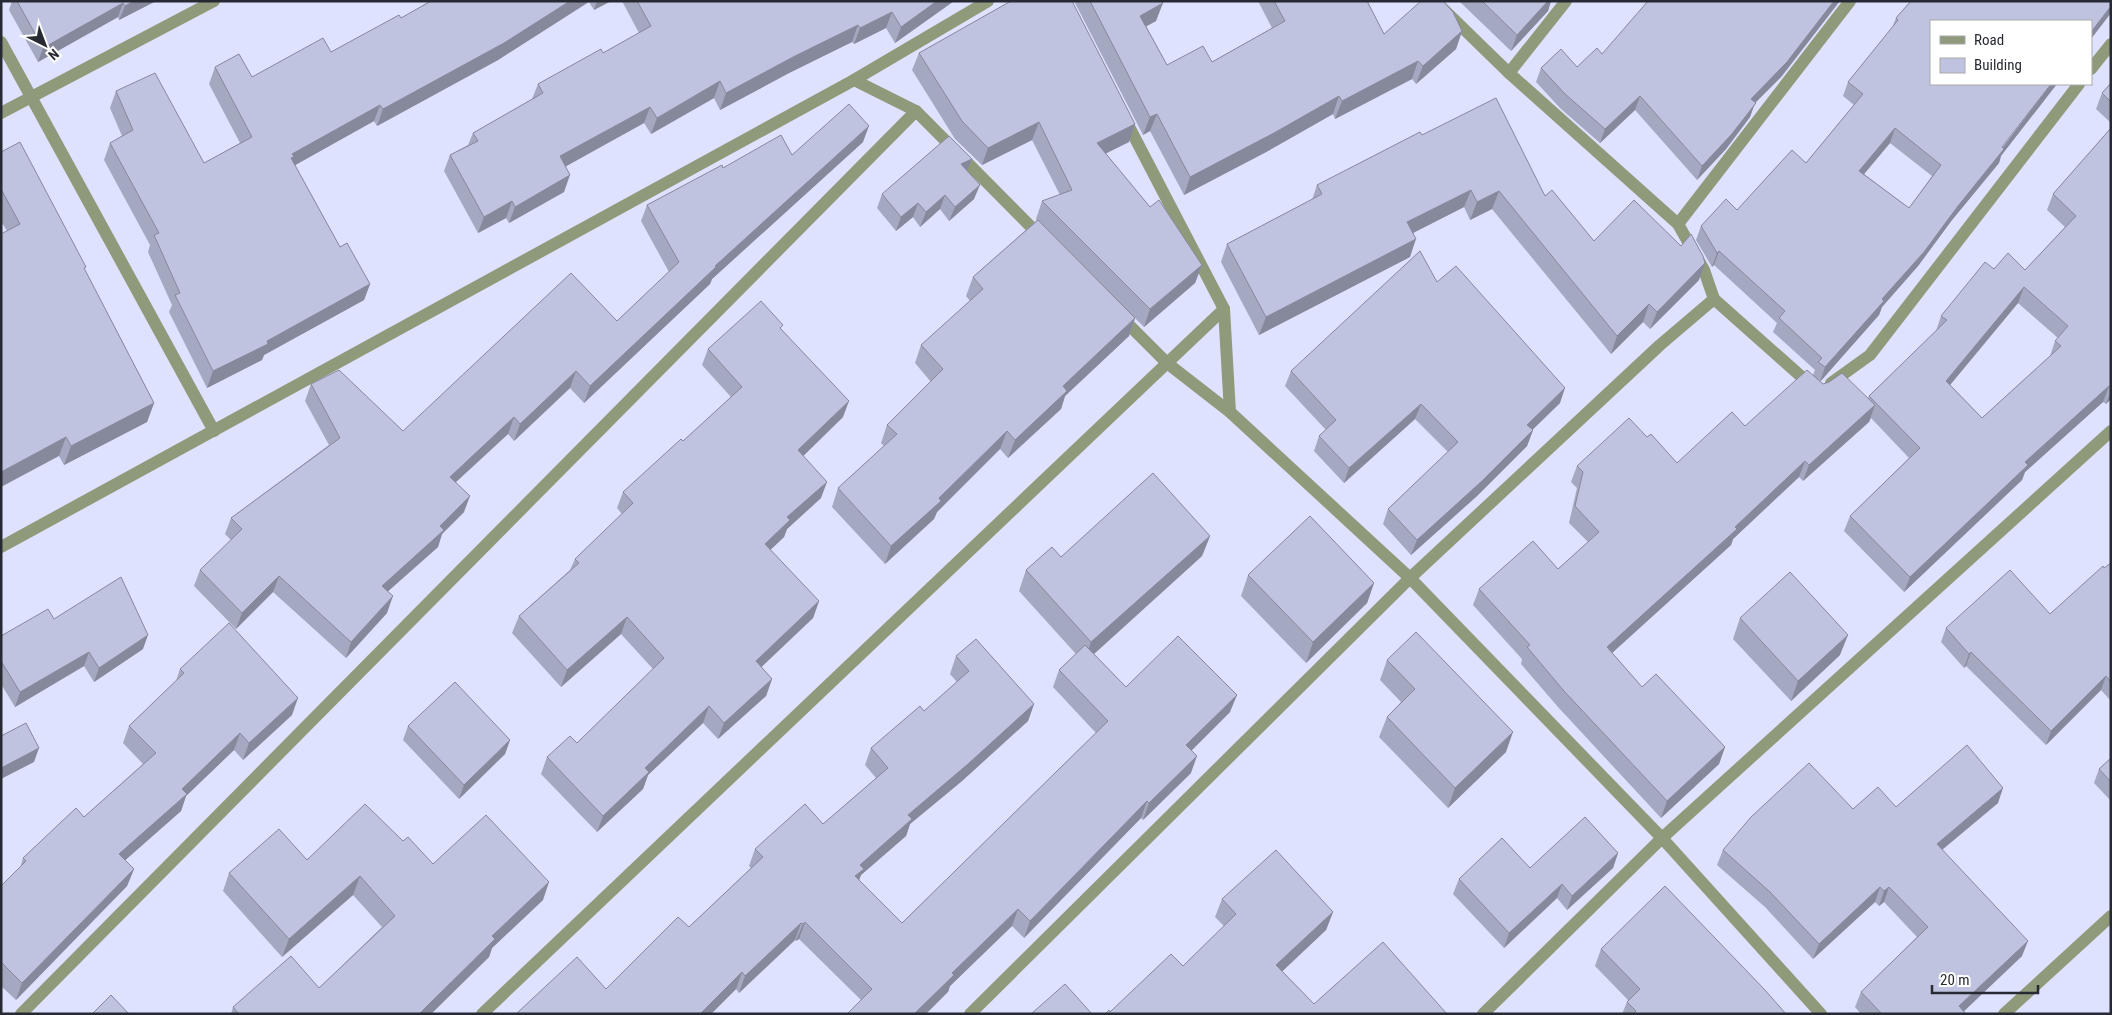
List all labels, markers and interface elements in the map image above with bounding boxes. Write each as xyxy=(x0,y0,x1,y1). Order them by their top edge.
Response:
north arrow xyxy=(20,20,70,70)
legend xyxy=(1930,20,2092,85)
text: Road xyxy=(1974,31,2004,49)
text: N xyxy=(45,46,62,63)
text: Building xyxy=(1974,56,2022,74)
scale bar xyxy=(1932,962,2038,994)
text: 20 m xyxy=(1940,971,1970,989)

